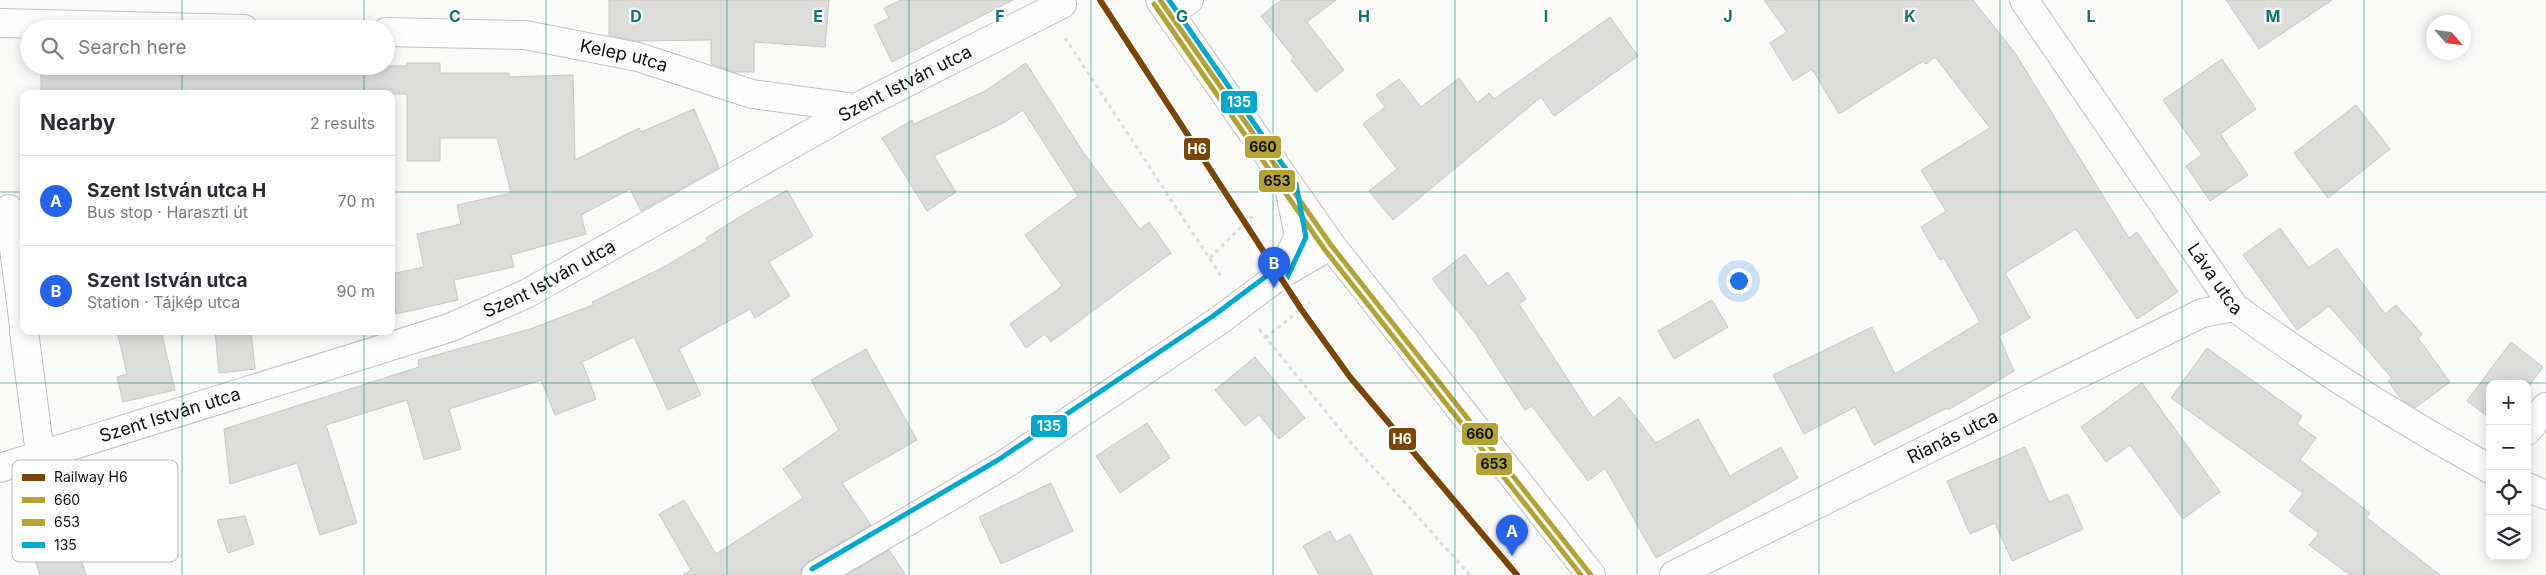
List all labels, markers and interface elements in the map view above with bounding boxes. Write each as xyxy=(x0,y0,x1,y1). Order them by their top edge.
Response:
text: C xyxy=(449,6,461,26)
text: D xyxy=(630,6,642,26)
text: E xyxy=(813,6,823,26)
text: F xyxy=(995,6,1005,26)
text: G xyxy=(1176,6,1188,26)
text: H xyxy=(1358,6,1370,26)
text: I xyxy=(1544,6,1548,26)
text: J xyxy=(1723,6,1733,26)
text: K xyxy=(1904,6,1916,26)
text: L xyxy=(2086,6,2096,26)
text: M xyxy=(2266,6,2280,26)
north arrow xyxy=(2426,15,2471,60)
search box xyxy=(20,20,395,75)
icon: search xyxy=(38,34,66,62)
street label: Kelep utca xyxy=(578,35,671,76)
text: Search here xyxy=(78,36,187,59)
street label: Szent István utca xyxy=(834,40,975,126)
line badge: 135 xyxy=(1220,90,1258,114)
text: 135 xyxy=(1227,93,1251,110)
text: Nearby xyxy=(40,110,115,135)
text: 2 results xyxy=(310,113,375,133)
line badge: 660 xyxy=(1244,135,1282,159)
line badge: H6 xyxy=(1183,137,1211,161)
text: 660 xyxy=(1249,138,1277,155)
text: H6 xyxy=(1187,140,1207,157)
line badge: 653 xyxy=(1258,169,1296,193)
text: 653 xyxy=(1263,172,1291,189)
text: Szent István utca H xyxy=(87,179,266,202)
text: A xyxy=(50,191,62,211)
text: 70 m xyxy=(338,191,375,211)
text: Bus stop · Haraszti út xyxy=(87,202,248,222)
street label: Szent István utca xyxy=(480,235,619,322)
street label: Láva utca xyxy=(2183,239,2246,319)
pin: B xyxy=(1258,247,1290,288)
your location xyxy=(1726,268,1752,294)
text: Szent István utca xyxy=(87,269,247,292)
text: B xyxy=(51,281,61,301)
text: 90 m xyxy=(336,281,375,301)
text: Station · Tájkép utca xyxy=(87,292,240,312)
map controls xyxy=(2486,380,2531,560)
button: + xyxy=(2486,380,2531,425)
street label: Szent István utca xyxy=(97,383,243,446)
street label: Rianás utca xyxy=(1904,405,2001,468)
line badge: 135 xyxy=(1030,414,1068,438)
text: 135 xyxy=(1037,417,1061,434)
line badge: 660 xyxy=(1461,422,1499,446)
text: 660 xyxy=(1466,425,1494,442)
button: − xyxy=(2486,425,2531,470)
line badge: H6 xyxy=(1388,427,1417,451)
text: H6 xyxy=(1392,430,1412,447)
line badge: 653 xyxy=(1475,452,1513,476)
text: 653 xyxy=(1480,455,1508,472)
legend xyxy=(12,460,178,562)
text: Railway H6 xyxy=(54,468,128,485)
button: locate xyxy=(2486,470,2531,515)
text: 660 xyxy=(54,491,80,508)
text: 653 xyxy=(54,513,80,530)
pin: A xyxy=(1496,515,1528,556)
button: layers xyxy=(2486,515,2531,560)
text: 135 xyxy=(54,536,77,553)

